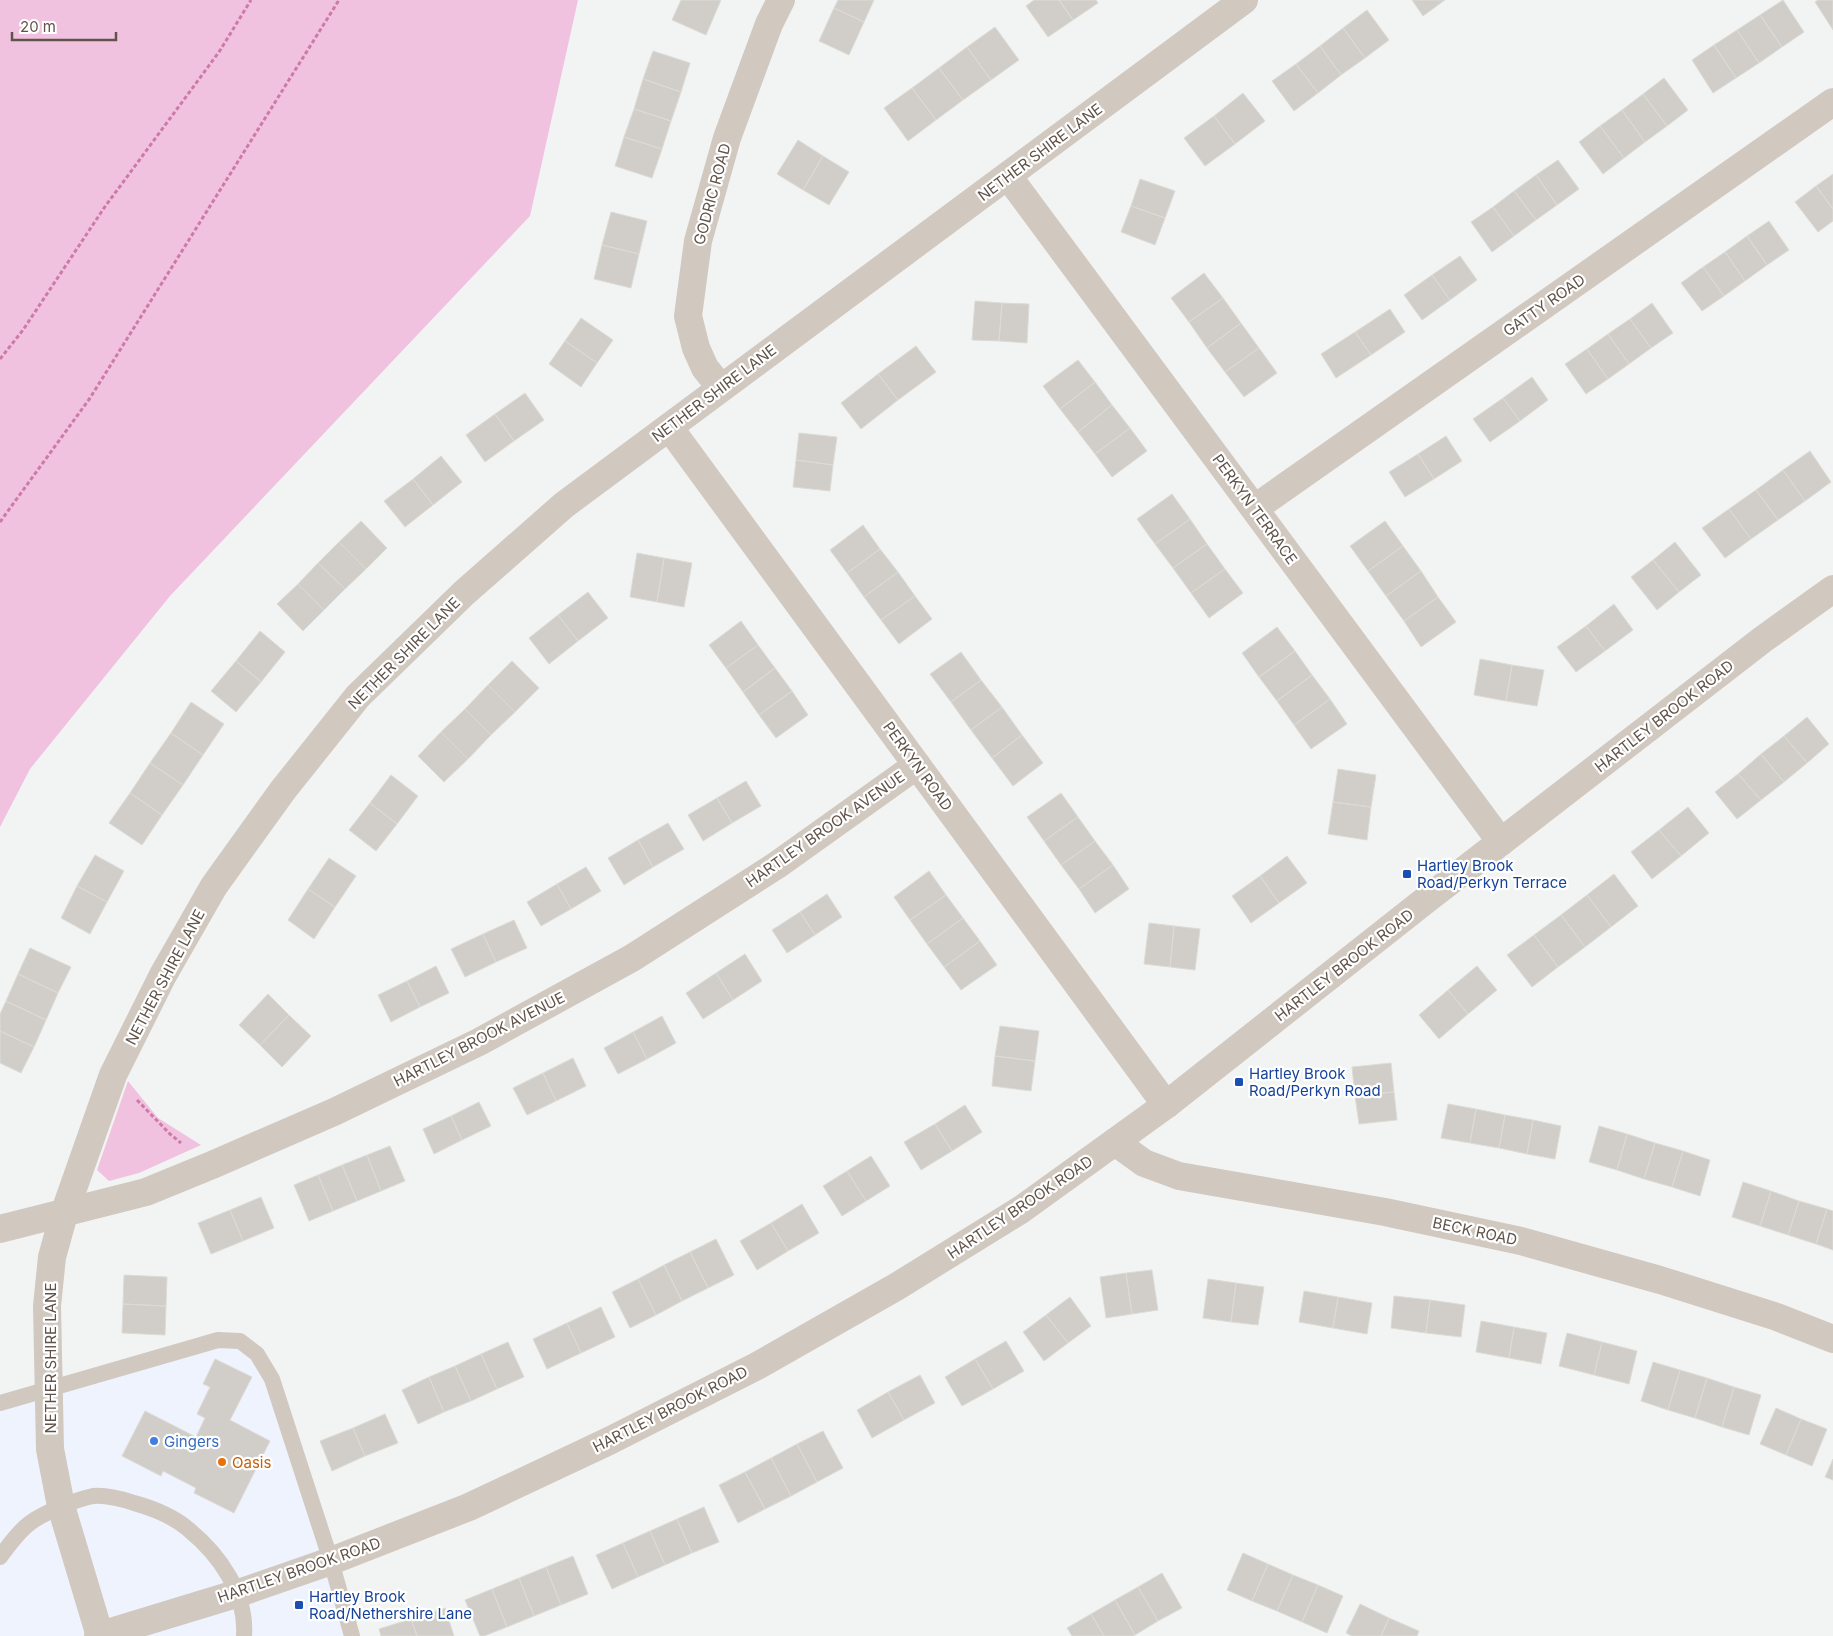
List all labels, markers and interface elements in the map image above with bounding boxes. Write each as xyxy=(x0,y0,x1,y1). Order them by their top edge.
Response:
scale bar xyxy=(12,10,116,42)
text: 20 m xyxy=(20,17,56,36)
street label: NETHER SHIRE LANE xyxy=(974,99,1106,205)
street label: GODRIC ROAD xyxy=(689,141,735,247)
street label: GATTY ROAD xyxy=(1499,270,1589,340)
street label: NETHER SHIRE LANE xyxy=(648,340,780,446)
street label: PERKYN TERRACE xyxy=(1209,450,1301,568)
street label: NETHER SHIRE LANE xyxy=(344,593,464,713)
street label: HARTLEY BROOK ROAD xyxy=(1591,656,1737,776)
street label: PERKYN ROAD xyxy=(879,718,957,814)
street label: HARTLEY BROOK AVENUE xyxy=(742,767,908,891)
place label: Hartley Brook Road/Perkyn Terrace xyxy=(1417,856,1567,892)
marker: Hartley Brook Road/Perkyn Terrace xyxy=(1401,868,1413,880)
street label: HARTLEY BROOK ROAD xyxy=(1271,905,1417,1025)
street label: NETHER SHIRE LANE xyxy=(121,906,209,1048)
street label: HARTLEY BROOK AVENUE xyxy=(390,987,568,1091)
place label: Hartley Brook Road/Perkyn Road xyxy=(1249,1064,1381,1100)
marker: Hartley Brook Road/Perkyn Road xyxy=(1233,1076,1245,1088)
street label: HARTLEY BROOK ROAD xyxy=(944,1151,1096,1263)
street label: BECK ROAD xyxy=(1431,1213,1519,1249)
street label: NETHER SHIRE LANE xyxy=(41,1283,60,1433)
street label: HARTLEY BROOK ROAD xyxy=(589,1362,751,1456)
place label: Gingers xyxy=(164,1432,219,1451)
marker: Gingers xyxy=(148,1435,160,1447)
place label: Oasis xyxy=(232,1453,271,1472)
marker: Oasis xyxy=(216,1456,228,1468)
street label: HARTLEY BROOK ROAD xyxy=(215,1533,383,1607)
place label: Hartley Brook Road/Nethershire Lane xyxy=(309,1587,472,1623)
marker: Hartley Brook Road/Nethershire Lane xyxy=(293,1599,305,1611)

